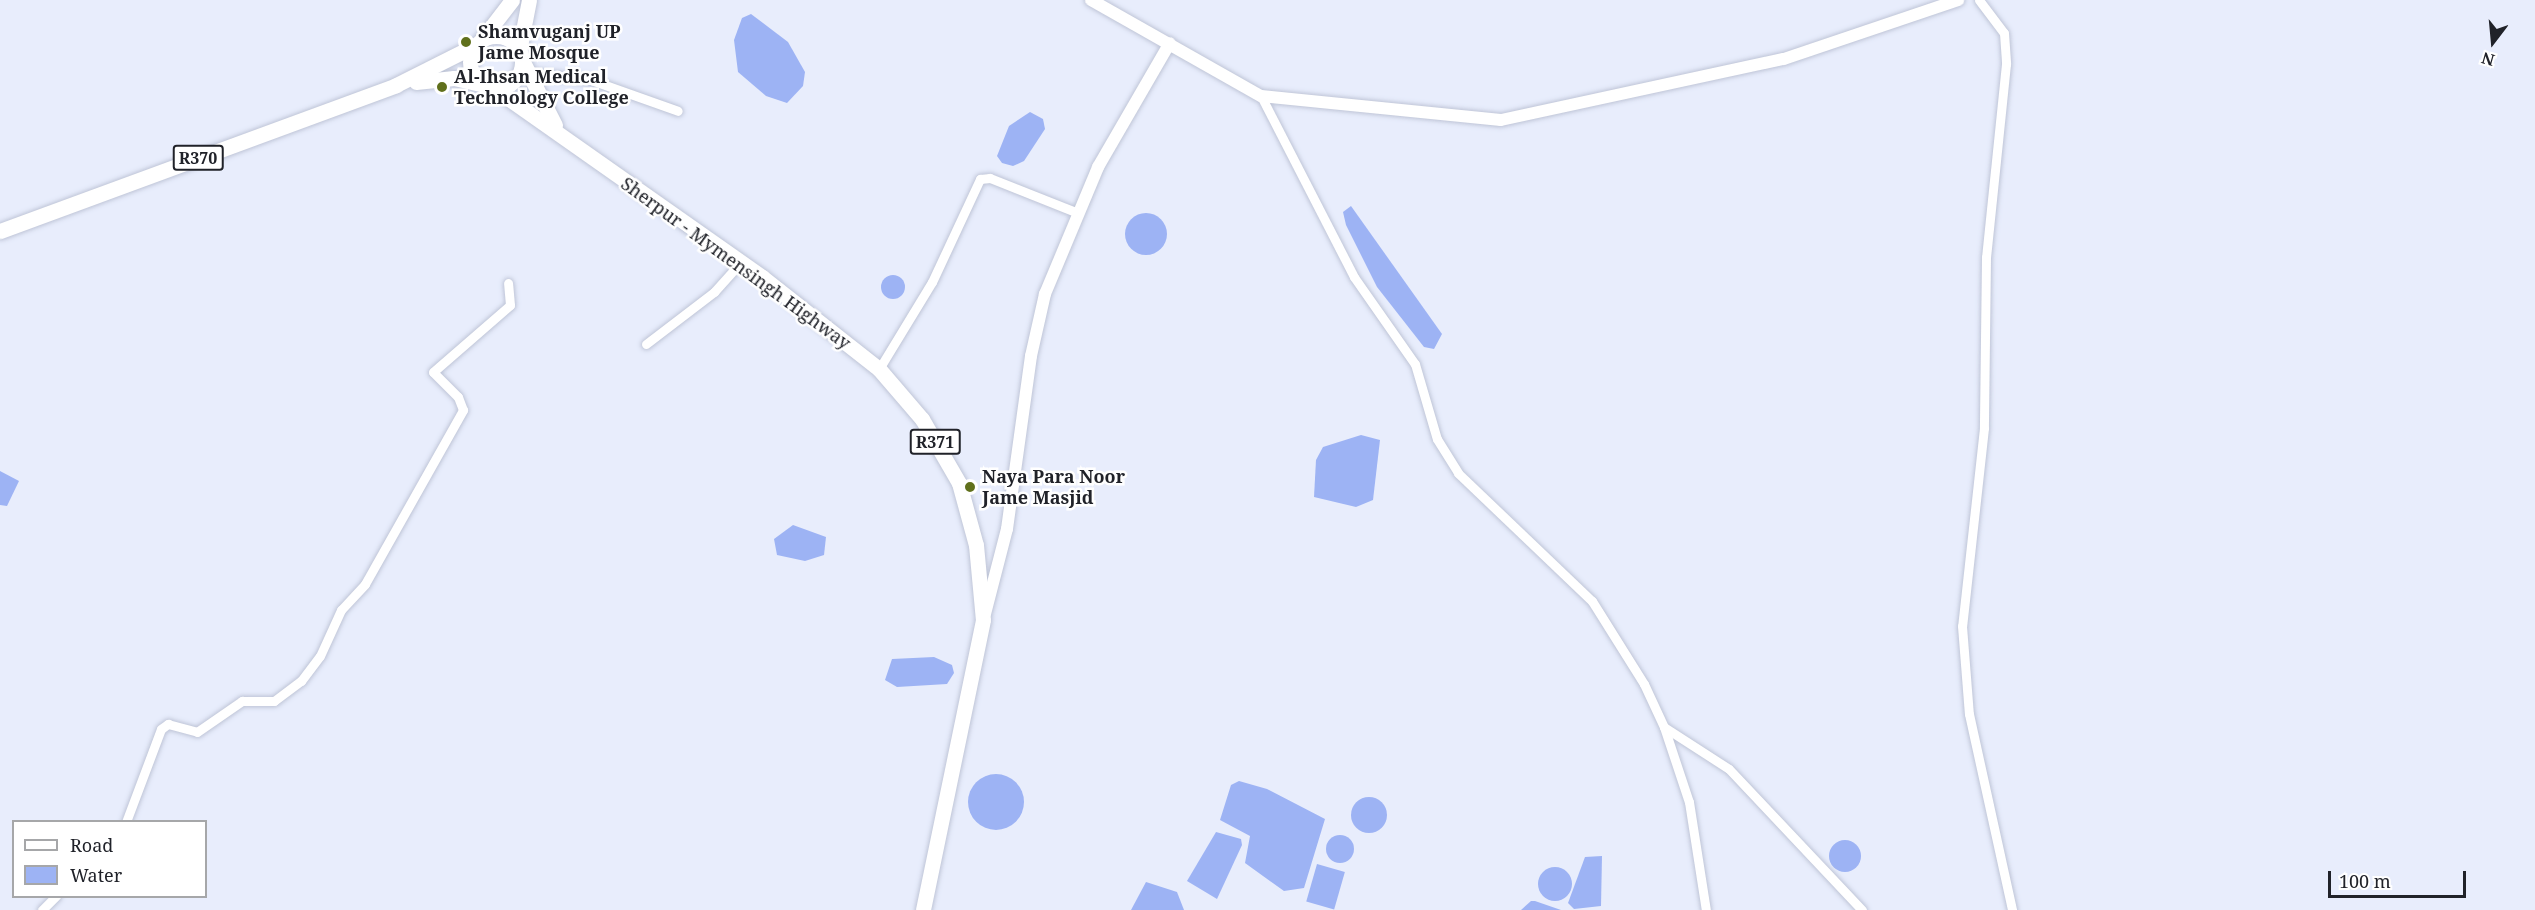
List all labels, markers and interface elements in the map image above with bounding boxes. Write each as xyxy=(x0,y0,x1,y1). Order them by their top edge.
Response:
north arrow xyxy=(2463,12,2523,72)
place label: Shamvuganj UP Jame Mosque xyxy=(478,21,621,63)
marker: Shamvuganj UP Jame Mosque xyxy=(459,35,473,49)
text: N xyxy=(2479,47,2497,72)
place label: Al-Ihsan Medical Technology College xyxy=(454,66,629,109)
marker: Al-Ihsan Medical Technology College xyxy=(435,80,449,94)
road number: R370 xyxy=(172,145,224,171)
street label: Sherpur - Mymensingh Highway xyxy=(617,172,855,354)
road number: R371 xyxy=(910,429,960,455)
place label: Naya Para Noor Jame Masjid xyxy=(982,466,1125,508)
marker: Naya Para Noor Jame Masjid xyxy=(963,480,977,494)
legend xyxy=(12,820,207,898)
text: Road xyxy=(70,833,113,857)
scale bar xyxy=(2331,859,2469,897)
text: Water xyxy=(70,863,122,887)
text: 100 m xyxy=(2339,869,2391,893)

